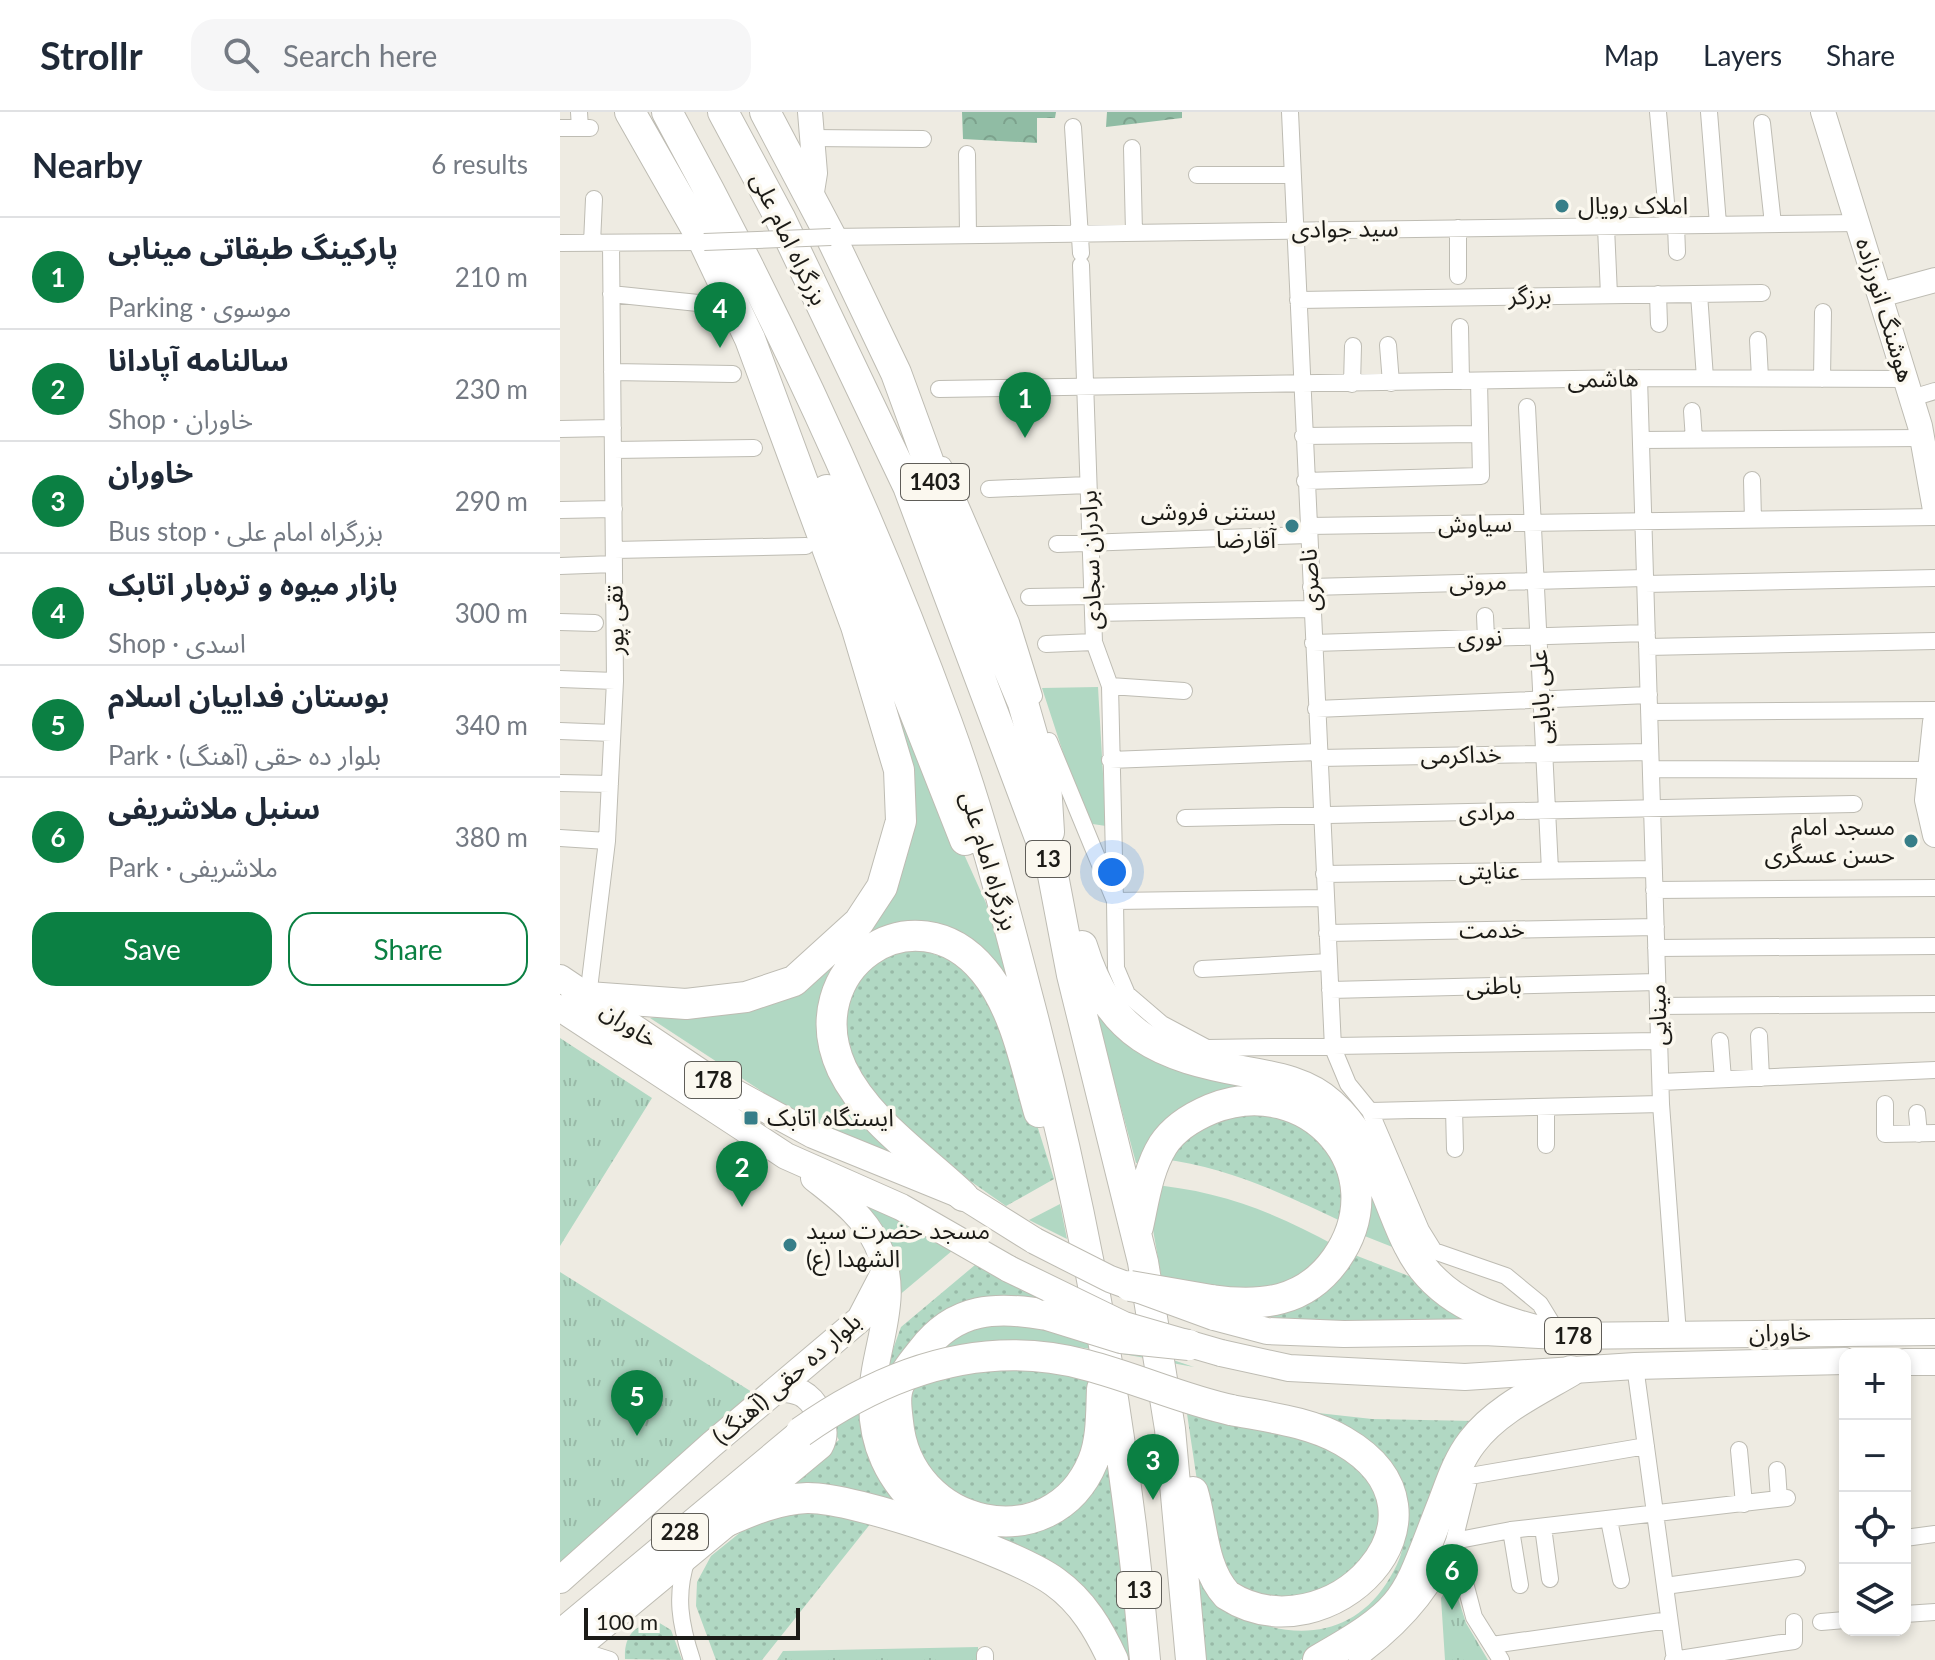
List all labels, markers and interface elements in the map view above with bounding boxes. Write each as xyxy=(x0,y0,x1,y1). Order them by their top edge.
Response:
search box xyxy=(191,19,751,91)
text: Strollr xyxy=(40,32,143,78)
icon: search xyxy=(219,33,263,77)
text: Search here xyxy=(283,37,437,73)
text: Map xyxy=(1604,38,1659,72)
text: Layers xyxy=(1703,38,1782,72)
text: Share xyxy=(1826,38,1895,72)
text: Nearby xyxy=(32,144,143,185)
text: 6 results xyxy=(431,148,528,180)
street label: بزرگراه امام علی xyxy=(741,167,835,312)
place label: املاک رویال xyxy=(1578,190,1688,220)
marker: املاک رویال xyxy=(1553,197,1571,215)
street label: سید جوادی xyxy=(1291,212,1399,244)
text: پارکینگ طبقاتی مینابی xyxy=(108,229,398,265)
street label: هوشنگ انورزاده xyxy=(1850,234,1922,385)
text: 1 xyxy=(50,261,66,293)
text: 210 m xyxy=(455,261,528,293)
street label: برزگر xyxy=(1507,280,1552,310)
pin: 4 xyxy=(694,282,746,348)
text: Parking · موسوی xyxy=(108,291,291,323)
text: سالنامه آپادانا xyxy=(108,341,289,377)
street label: هاشمی xyxy=(1567,362,1639,393)
pin: 1 xyxy=(999,372,1051,438)
text: 2 xyxy=(50,373,66,405)
text: 230 m xyxy=(455,373,528,405)
text: Shop · خاوران xyxy=(108,403,253,435)
text: خاوران xyxy=(108,453,193,489)
road number: 1403 xyxy=(901,464,969,500)
text: 3 xyxy=(50,485,66,517)
text: 290 m xyxy=(455,485,528,517)
street label: برادران سجادی xyxy=(1073,490,1107,630)
place label: بستنی فروشی آقارضا xyxy=(1141,496,1277,554)
street label: سیاوش xyxy=(1437,507,1512,539)
text: Bus stop · بزرگراه امام علی xyxy=(108,515,383,547)
marker: بستنی فروشی آقارضا xyxy=(1283,517,1301,535)
street label: ناصری xyxy=(1292,548,1326,612)
text: بازار میوه و تره‌بار اتابک xyxy=(108,565,398,601)
street label: مروتی xyxy=(1449,565,1507,597)
street label: تقی پور xyxy=(598,585,631,656)
text: 4 xyxy=(50,597,66,629)
text: 300 m xyxy=(455,597,528,629)
street label: نوری xyxy=(1457,621,1503,653)
text: Shop · اسدی xyxy=(108,627,246,659)
street label: علی بابایی xyxy=(1523,649,1557,745)
text: بوستان فداییان اسلام xyxy=(108,677,389,713)
text: 5 xyxy=(50,709,66,741)
text: 340 m xyxy=(455,709,528,741)
street label: خداکرمی xyxy=(1420,738,1502,770)
text: Park · بلوار ده حقی (آهنگ) xyxy=(108,739,381,771)
street label: بزرگراه امام علی xyxy=(951,787,1025,935)
text: سنبل ملاشریفی xyxy=(108,789,320,825)
street label: مرادی xyxy=(1458,796,1516,826)
place label: مسجد امام حسن عسگری xyxy=(1764,811,1895,869)
text: 6 xyxy=(50,821,66,853)
text: 380 m xyxy=(455,821,528,853)
marker: مسجد امام حسن عسگری xyxy=(1902,832,1920,850)
road number: 13 xyxy=(1026,841,1070,877)
text: Park · ملاشریفی xyxy=(108,851,278,883)
your location xyxy=(1092,852,1132,892)
street label: عنایتی xyxy=(1458,854,1520,885)
button: Save xyxy=(32,912,272,986)
button: Share xyxy=(288,912,528,986)
street label: خدمت xyxy=(1459,913,1525,944)
street label: باطنی xyxy=(1466,970,1522,1000)
street label: مینایی xyxy=(1641,984,1672,1046)
street label: خاوران xyxy=(595,994,664,1054)
road number: 178 xyxy=(685,1062,741,1098)
place label: ایستگاه اتابک xyxy=(767,1102,894,1131)
marker: ایستگاه اتابک xyxy=(742,1109,760,1127)
pin: 2 xyxy=(716,1141,768,1207)
place label: مسجد حضرت سید الشهدا (ع) xyxy=(806,1215,990,1276)
marker: مسجد حضرت سید الشهدا (ع) xyxy=(781,1236,799,1254)
street label: بلوار ده حقی (آهنگ) xyxy=(706,1306,867,1451)
street label: خاوران xyxy=(1749,1316,1811,1348)
road number: 178 xyxy=(1545,1318,1601,1354)
map controls xyxy=(1839,1348,1911,1636)
button: + xyxy=(1839,1348,1911,1420)
pin: 5 xyxy=(611,1370,663,1436)
button: − xyxy=(1839,1420,1911,1492)
pin: 3 xyxy=(1127,1434,1179,1500)
button: locate xyxy=(1839,1492,1911,1564)
road number: 228 xyxy=(652,1514,708,1550)
pin: 6 xyxy=(1426,1544,1478,1610)
button: layers xyxy=(1839,1564,1911,1636)
road number: 13 xyxy=(1117,1572,1161,1608)
scale bar xyxy=(584,1604,800,1640)
text: 100 m xyxy=(596,1608,658,1635)

